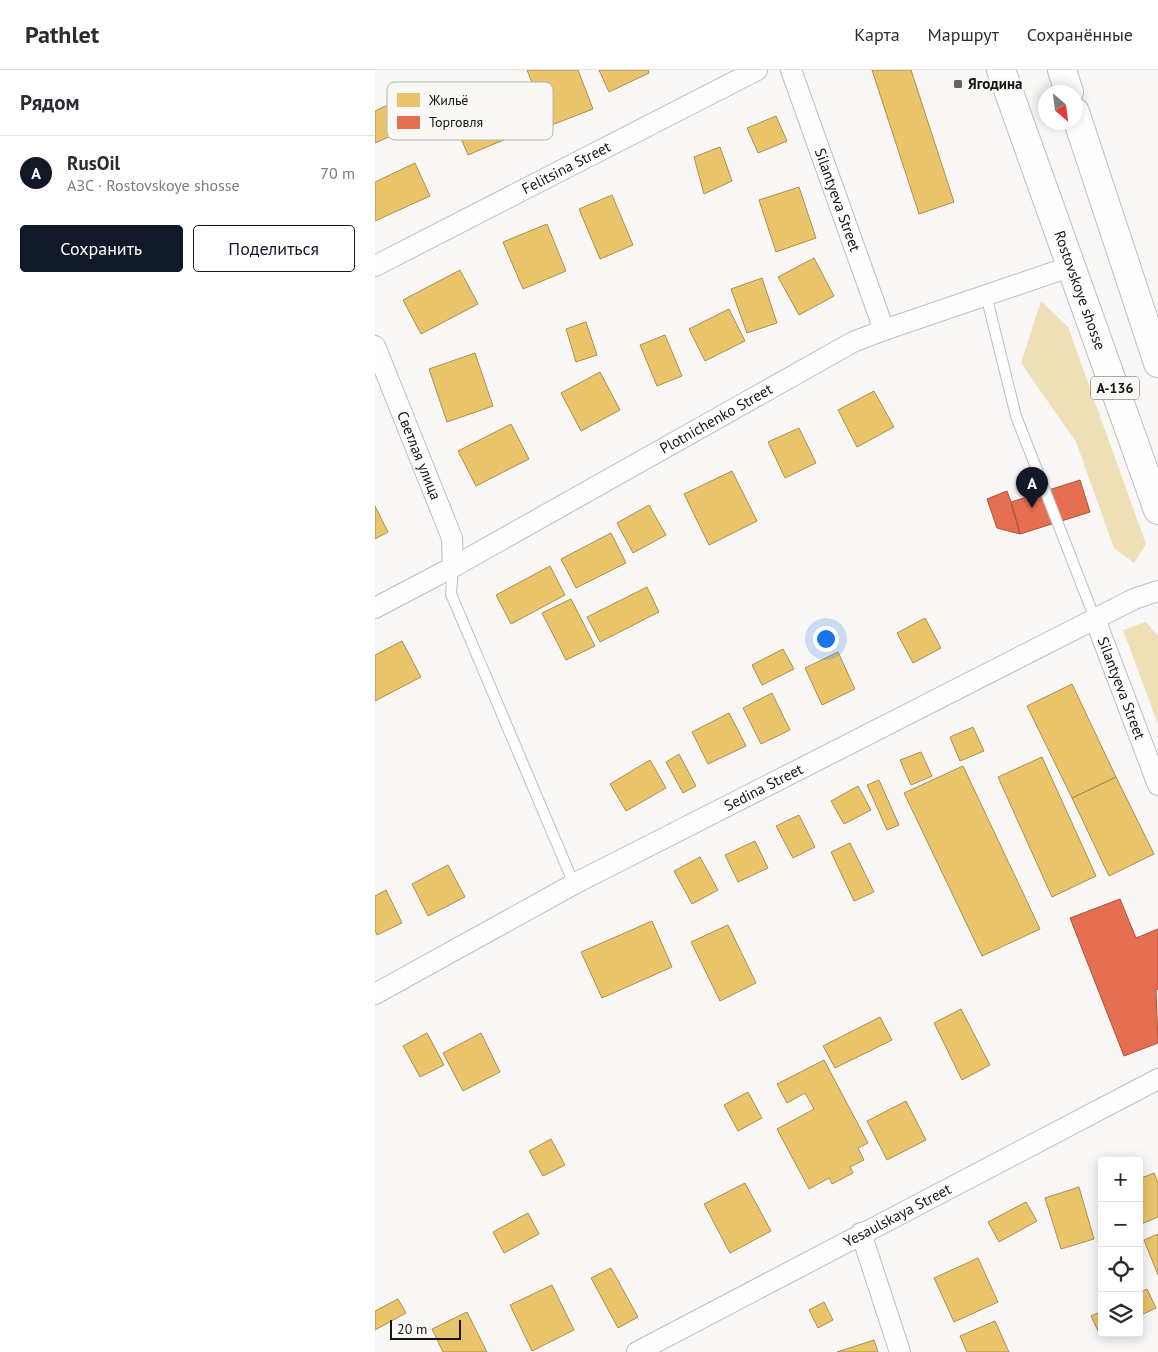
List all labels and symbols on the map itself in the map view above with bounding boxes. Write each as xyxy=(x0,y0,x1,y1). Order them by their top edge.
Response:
place label: Ягодина xyxy=(968,74,1022,93)
marker: Ягодина xyxy=(952,78,964,90)
legend xyxy=(387,82,553,140)
north arrow xyxy=(1038,85,1083,130)
text: Жильё xyxy=(428,91,468,109)
text: Торговля xyxy=(429,113,483,131)
street label: Felitsina Street xyxy=(518,137,614,198)
street label: Silantyeva Street xyxy=(811,146,865,254)
street label: Rostovskoye shosse xyxy=(1050,228,1110,352)
road number: А-136 xyxy=(1091,376,1139,400)
street label: Plotnichenko Street xyxy=(656,379,776,458)
street label: Светлая улица xyxy=(393,408,446,502)
pin: A xyxy=(1016,467,1048,508)
your location xyxy=(813,626,839,652)
street label: Silantyeva Street xyxy=(1094,634,1150,742)
street label: Sedina Street xyxy=(721,759,806,815)
street label: Yesaulskaya Street xyxy=(840,1179,954,1251)
scale bar xyxy=(390,1317,461,1340)

